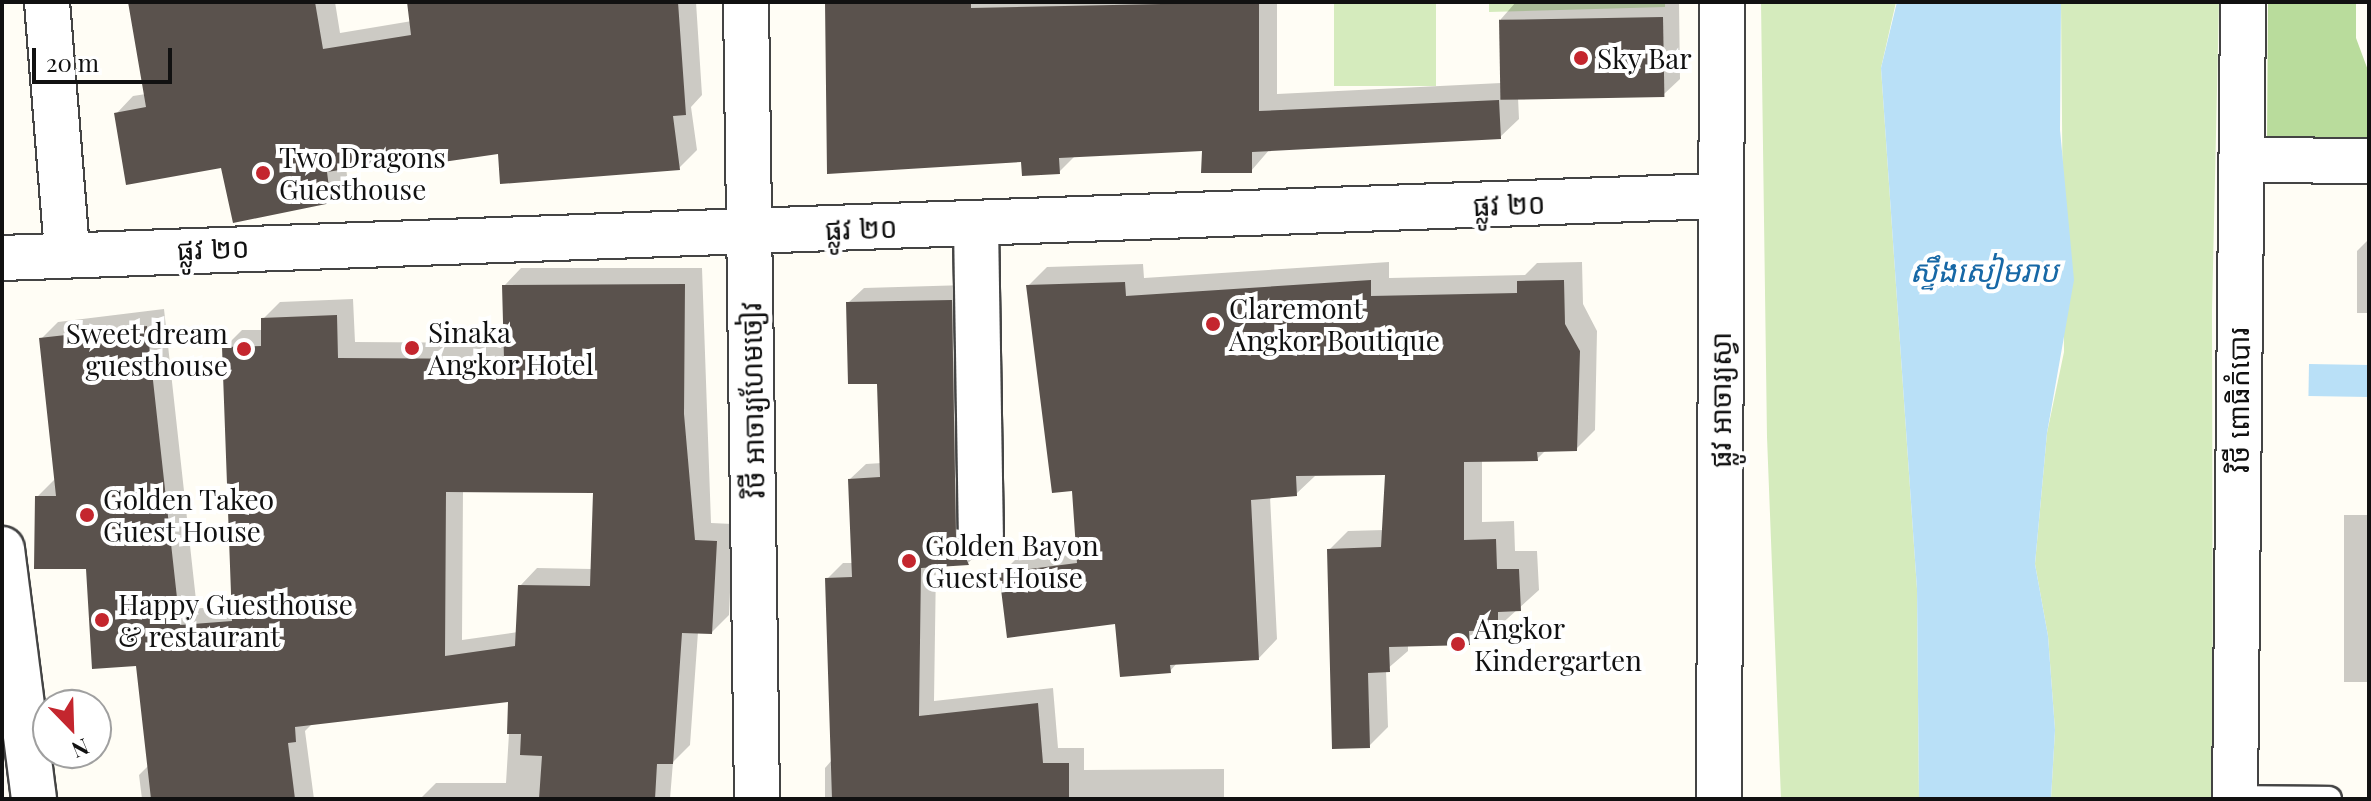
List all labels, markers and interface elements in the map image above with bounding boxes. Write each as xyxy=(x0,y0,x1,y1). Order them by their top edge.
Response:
scale bar xyxy=(36,32,176,82)
place label: Sky Bar xyxy=(1597,41,1692,75)
text: 20 m xyxy=(46,46,99,78)
marker: Sky Bar xyxy=(1572,49,1590,67)
place label: Two Dragons Guesthouse xyxy=(279,140,446,206)
marker: Two Dragons Guesthouse xyxy=(254,164,272,182)
street label: ផ្លូវ ២០ xyxy=(1472,186,1546,222)
street label: ផ្លូវ ២០ xyxy=(824,210,898,246)
street label: ផ្លូវ ២០ xyxy=(176,230,250,266)
water label: ស្ទឹងសៀមរាប xyxy=(1910,252,2058,288)
place label: Claremont Angkor Boutique xyxy=(1229,291,1441,357)
street label: វិថី អាចារ្យហែមចៀវ xyxy=(733,301,771,499)
place label: Sinaka Angkor Hotel xyxy=(428,315,594,381)
marker: Claremont Angkor Boutique xyxy=(1204,315,1222,333)
place label: Sweet dream guesthouse xyxy=(65,316,228,382)
street label: វិថី ពោធិកំបោរ xyxy=(2221,327,2255,473)
street label: ផ្លូវ អាចារ្យស្វា xyxy=(1703,332,1737,468)
marker: Sinaka Angkor Hotel xyxy=(403,339,421,357)
marker: Sweet dream guesthouse xyxy=(235,340,253,358)
place label: Golden Takeo Guest House xyxy=(103,482,275,548)
marker: Golden Takeo Guest House xyxy=(78,506,96,524)
place label: Golden Bayon Guest House xyxy=(925,528,1099,594)
marker: Golden Bayon Guest House xyxy=(900,552,918,570)
place label: Happy Guesthouse & restaurant xyxy=(118,587,354,653)
marker: Happy Guesthouse & restaurant xyxy=(93,611,111,629)
place label: Angkor Kindergarten xyxy=(1474,611,1642,677)
marker: Angkor Kindergarten xyxy=(1449,635,1467,653)
north arrow xyxy=(32,689,112,769)
text: N xyxy=(67,732,94,766)

